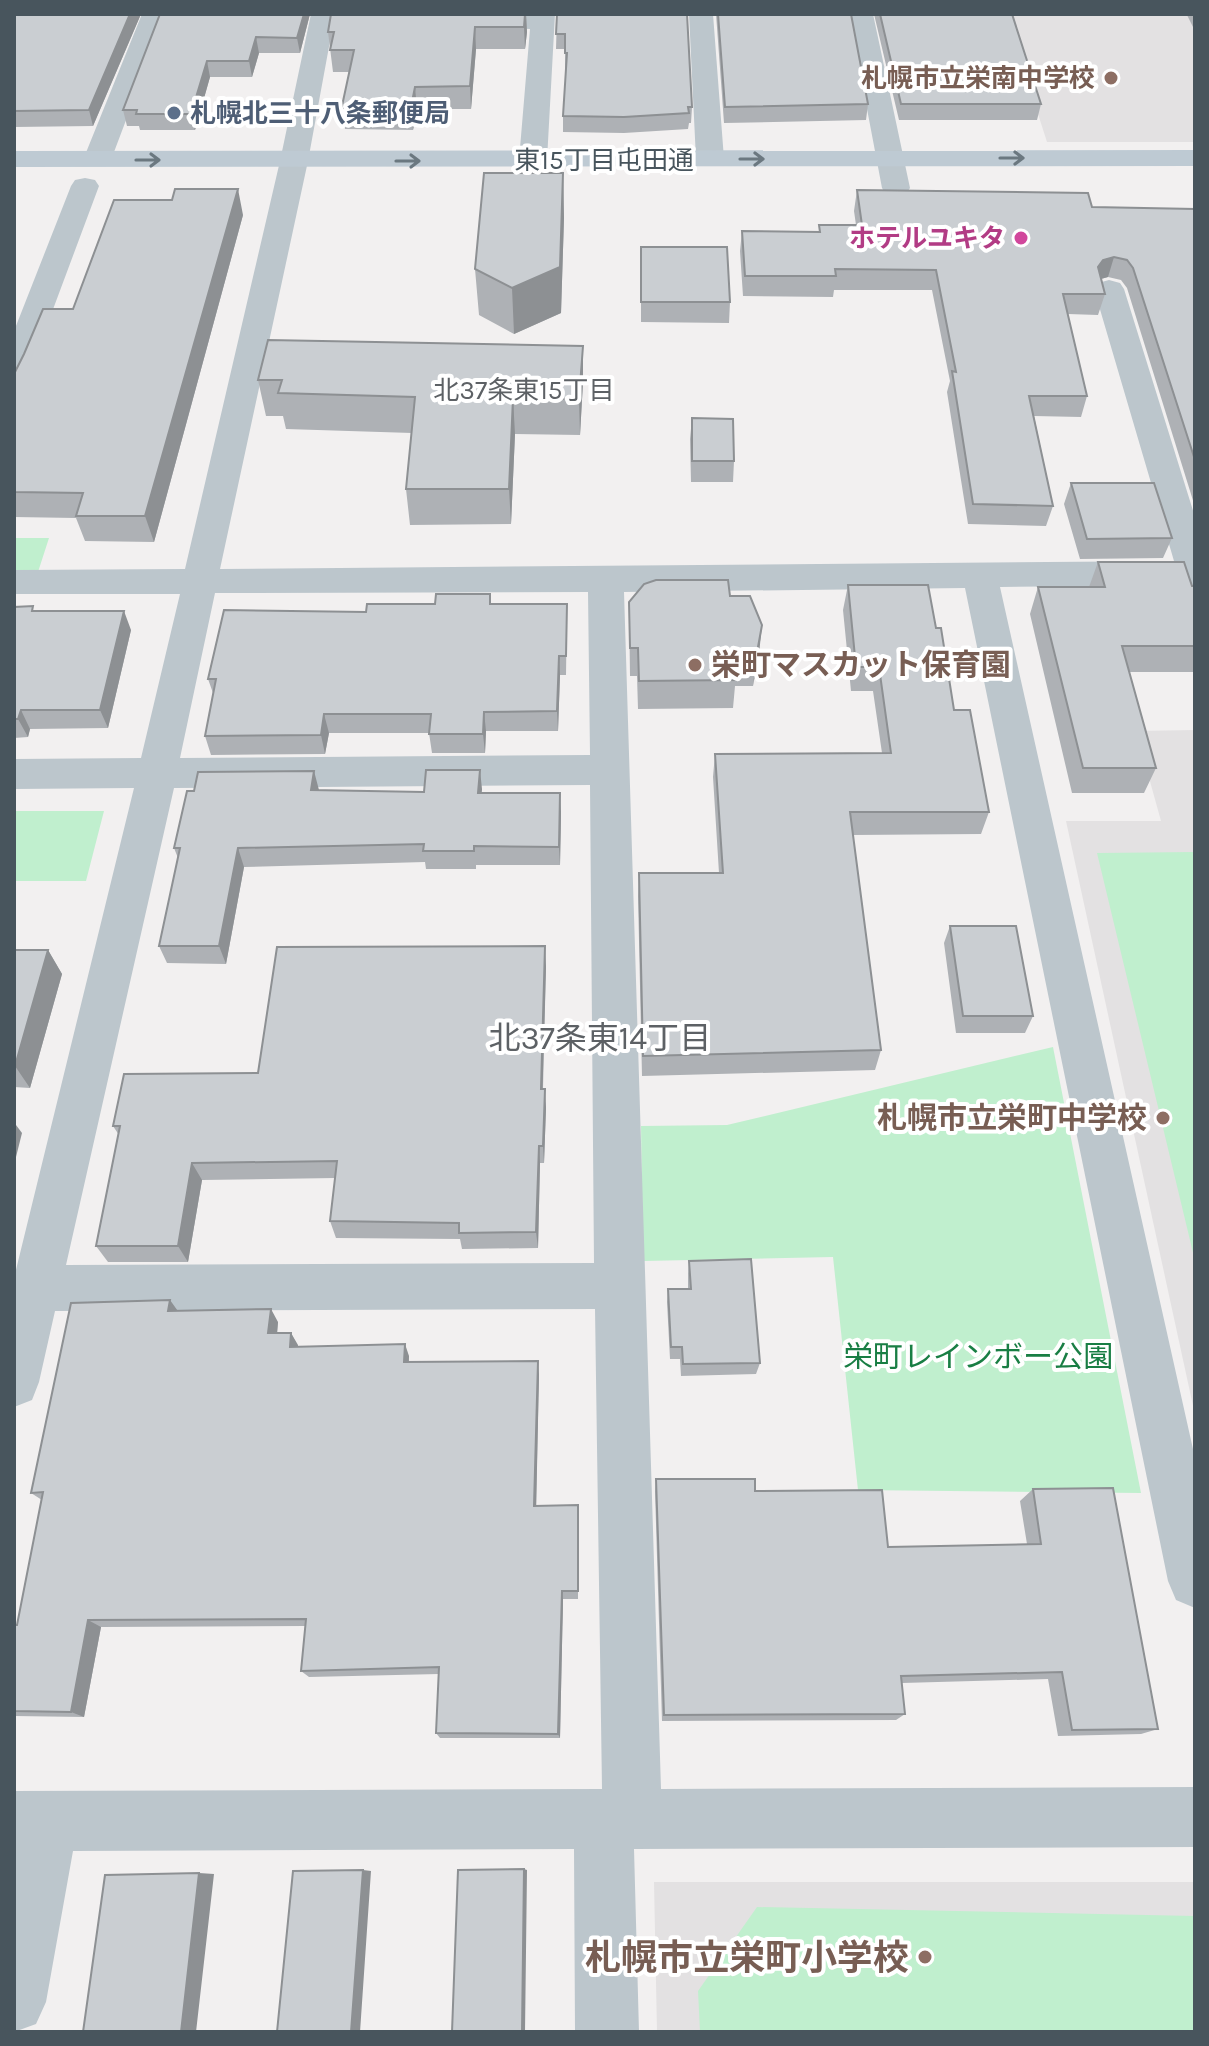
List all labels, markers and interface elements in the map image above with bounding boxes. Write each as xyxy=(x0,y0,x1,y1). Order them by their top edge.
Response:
place label: 札幌市立栄南中学校 xyxy=(861,63,1095,94)
marker: 札幌市立栄南中学校 xyxy=(1102,69,1120,87)
place label: 札幌北三十八条郵便局 xyxy=(190,98,450,129)
marker: 札幌北三十八条郵便局 xyxy=(165,104,183,122)
street label: 東15丁目屯田通 xyxy=(514,145,694,176)
one-way arrow xyxy=(998,150,1025,166)
one-way arrow xyxy=(738,151,765,167)
one-way arrow xyxy=(134,152,161,168)
one-way arrow xyxy=(394,153,421,169)
place label: ホテルユキタ xyxy=(849,223,1005,254)
marker: ホテルユキタ xyxy=(1012,229,1030,247)
district label: 北37条東15丁目 xyxy=(434,375,614,406)
place label: 栄町マスカット保育園 xyxy=(711,647,1011,683)
marker: 栄町マスカット保育園 xyxy=(686,656,704,674)
district label: 北37条東14丁目 xyxy=(489,1020,711,1057)
place label: 札幌市立栄町中学校 xyxy=(877,1100,1147,1136)
marker: 札幌市立栄町中学校 xyxy=(1154,1109,1172,1127)
park label: 栄町レインボー公園 xyxy=(843,1339,1113,1375)
place label: 札幌市立栄町小学校 xyxy=(585,1937,909,1979)
marker: 札幌市立栄町小学校 xyxy=(916,1948,934,1966)

